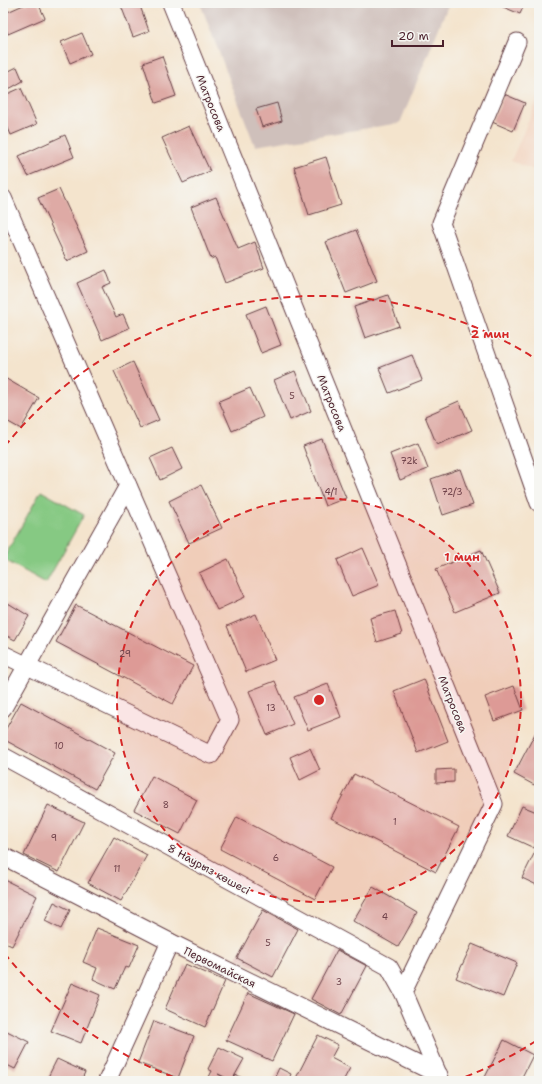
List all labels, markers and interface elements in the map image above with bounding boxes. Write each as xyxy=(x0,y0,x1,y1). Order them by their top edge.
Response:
scale bar xyxy=(392,22,443,48)
text: 20 m xyxy=(398,28,429,44)
street label: Матросова xyxy=(192,72,229,134)
text: 2 мин xyxy=(471,326,509,342)
street label: Матросова xyxy=(313,372,350,434)
house number: 5 xyxy=(289,390,295,402)
house number: 72k xyxy=(401,455,417,467)
house number: 4/1 xyxy=(324,486,338,498)
house number: 72/3 xyxy=(441,486,463,498)
text: 1 мин xyxy=(444,549,480,565)
house number: 29 xyxy=(119,648,131,660)
street label: Матросова xyxy=(434,673,471,735)
centre of rings xyxy=(312,693,326,707)
house number: 13 xyxy=(266,702,276,714)
house number: 10 xyxy=(54,740,64,752)
house number: 8 xyxy=(163,799,169,811)
house number: 1 xyxy=(393,816,397,828)
house number: 9 xyxy=(51,832,57,844)
street label: 8 Наурыз көшесі xyxy=(165,841,253,898)
house number: 6 xyxy=(273,852,279,864)
house number: 11 xyxy=(113,863,121,875)
house number: 4 xyxy=(382,911,388,923)
house number: 5 xyxy=(265,937,271,949)
street label: Первомайская xyxy=(181,943,258,991)
house number: 3 xyxy=(336,976,342,988)

